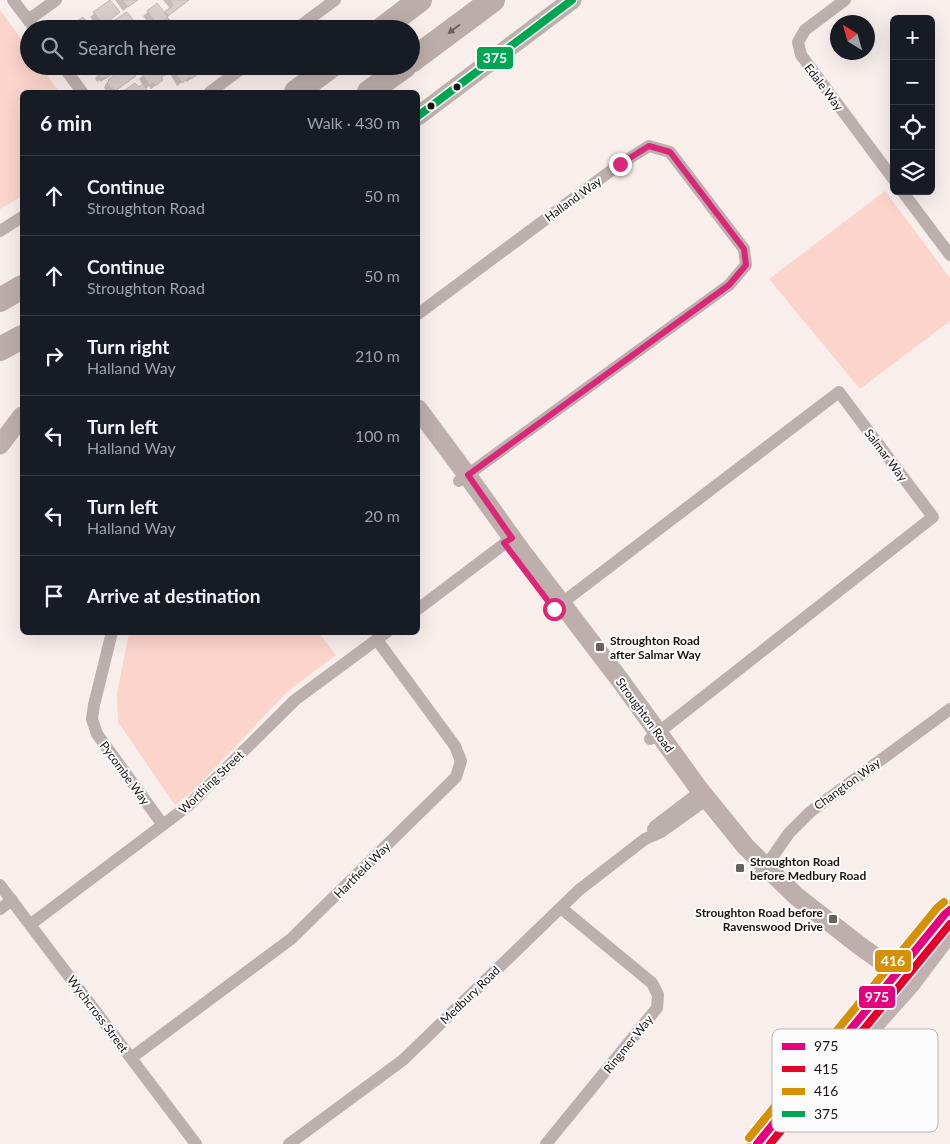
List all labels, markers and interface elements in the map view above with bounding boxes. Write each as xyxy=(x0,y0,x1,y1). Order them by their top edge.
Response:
north arrow xyxy=(830,15,875,60)
map controls xyxy=(890,15,935,195)
button: + xyxy=(890,15,935,60)
search box xyxy=(20,20,420,75)
one-way arrow xyxy=(447,24,461,34)
icon: search xyxy=(38,34,66,62)
text: Search here xyxy=(78,36,176,59)
line badge: 375 xyxy=(476,46,514,70)
text: 375 xyxy=(483,49,507,66)
street label: Edale Way xyxy=(801,60,847,114)
button: − xyxy=(890,60,935,105)
unlabelled marker xyxy=(452,82,462,92)
unlabelled marker xyxy=(426,101,436,111)
button: locate xyxy=(890,105,935,150)
text: 6 min xyxy=(40,110,92,135)
text: Walk · 430 m xyxy=(307,113,400,132)
button: layers xyxy=(890,150,935,195)
route end xyxy=(609,153,632,176)
street label: Halland Way xyxy=(542,173,605,225)
text: Continue xyxy=(87,175,165,198)
icon: ahead xyxy=(40,182,68,210)
text: 50 m xyxy=(364,186,400,205)
text: Stroughton Road xyxy=(87,198,205,217)
text: Continue xyxy=(87,255,165,278)
icon: ahead xyxy=(40,262,68,290)
text: 50 m xyxy=(364,266,400,285)
text: Stroughton Road xyxy=(87,278,205,297)
text: Turn right xyxy=(87,335,169,358)
icon: right xyxy=(40,342,68,370)
text: 210 m xyxy=(355,346,400,365)
text: Halland Way xyxy=(87,358,176,377)
text: Turn left xyxy=(87,415,158,438)
icon: left xyxy=(40,422,68,450)
text: 100 m xyxy=(355,426,400,445)
street label: Salmar Way xyxy=(861,426,911,485)
text: Halland Way xyxy=(87,438,176,457)
text: Turn left xyxy=(87,495,158,518)
icon: left xyxy=(40,502,68,530)
text: 20 m xyxy=(364,506,400,525)
text: Halland Way xyxy=(87,518,176,537)
icon: arrive xyxy=(40,582,68,610)
text: Arrive at destination xyxy=(87,584,260,607)
route start xyxy=(543,598,566,621)
place label: Stroughton Road after Salmar Way xyxy=(610,633,702,662)
marker: Stroughton Road after Salmar Way xyxy=(594,641,606,653)
street label: Stroughton Road xyxy=(613,675,677,755)
street label: Pycombe Way xyxy=(97,738,154,808)
street label: Worthing Street xyxy=(175,747,247,817)
street label: Changton Way xyxy=(811,755,884,813)
street label: Hartfield Way xyxy=(331,838,394,901)
place label: Stroughton Road before Medbury Road xyxy=(750,854,866,883)
marker: Stroughton Road before Medbury Road xyxy=(734,862,746,874)
place label: Stroughton Road before Ravenswood Drive xyxy=(695,905,824,934)
marker: Stroughton Road before Ravenswood Drive xyxy=(827,913,839,925)
line badge: 416 xyxy=(874,949,912,973)
text: 416 xyxy=(881,952,905,969)
street label: Medbury Road xyxy=(437,963,503,1027)
street label: Wychcross Street xyxy=(64,973,132,1056)
line badge: 975 xyxy=(858,985,896,1009)
text: 975 xyxy=(865,988,889,1005)
street label: Ringmer Way xyxy=(600,1011,656,1076)
legend xyxy=(772,1029,938,1132)
text: 975 xyxy=(814,1037,838,1054)
text: 415 xyxy=(814,1060,838,1077)
text: 416 xyxy=(814,1082,838,1099)
text: 375 xyxy=(814,1105,838,1122)

